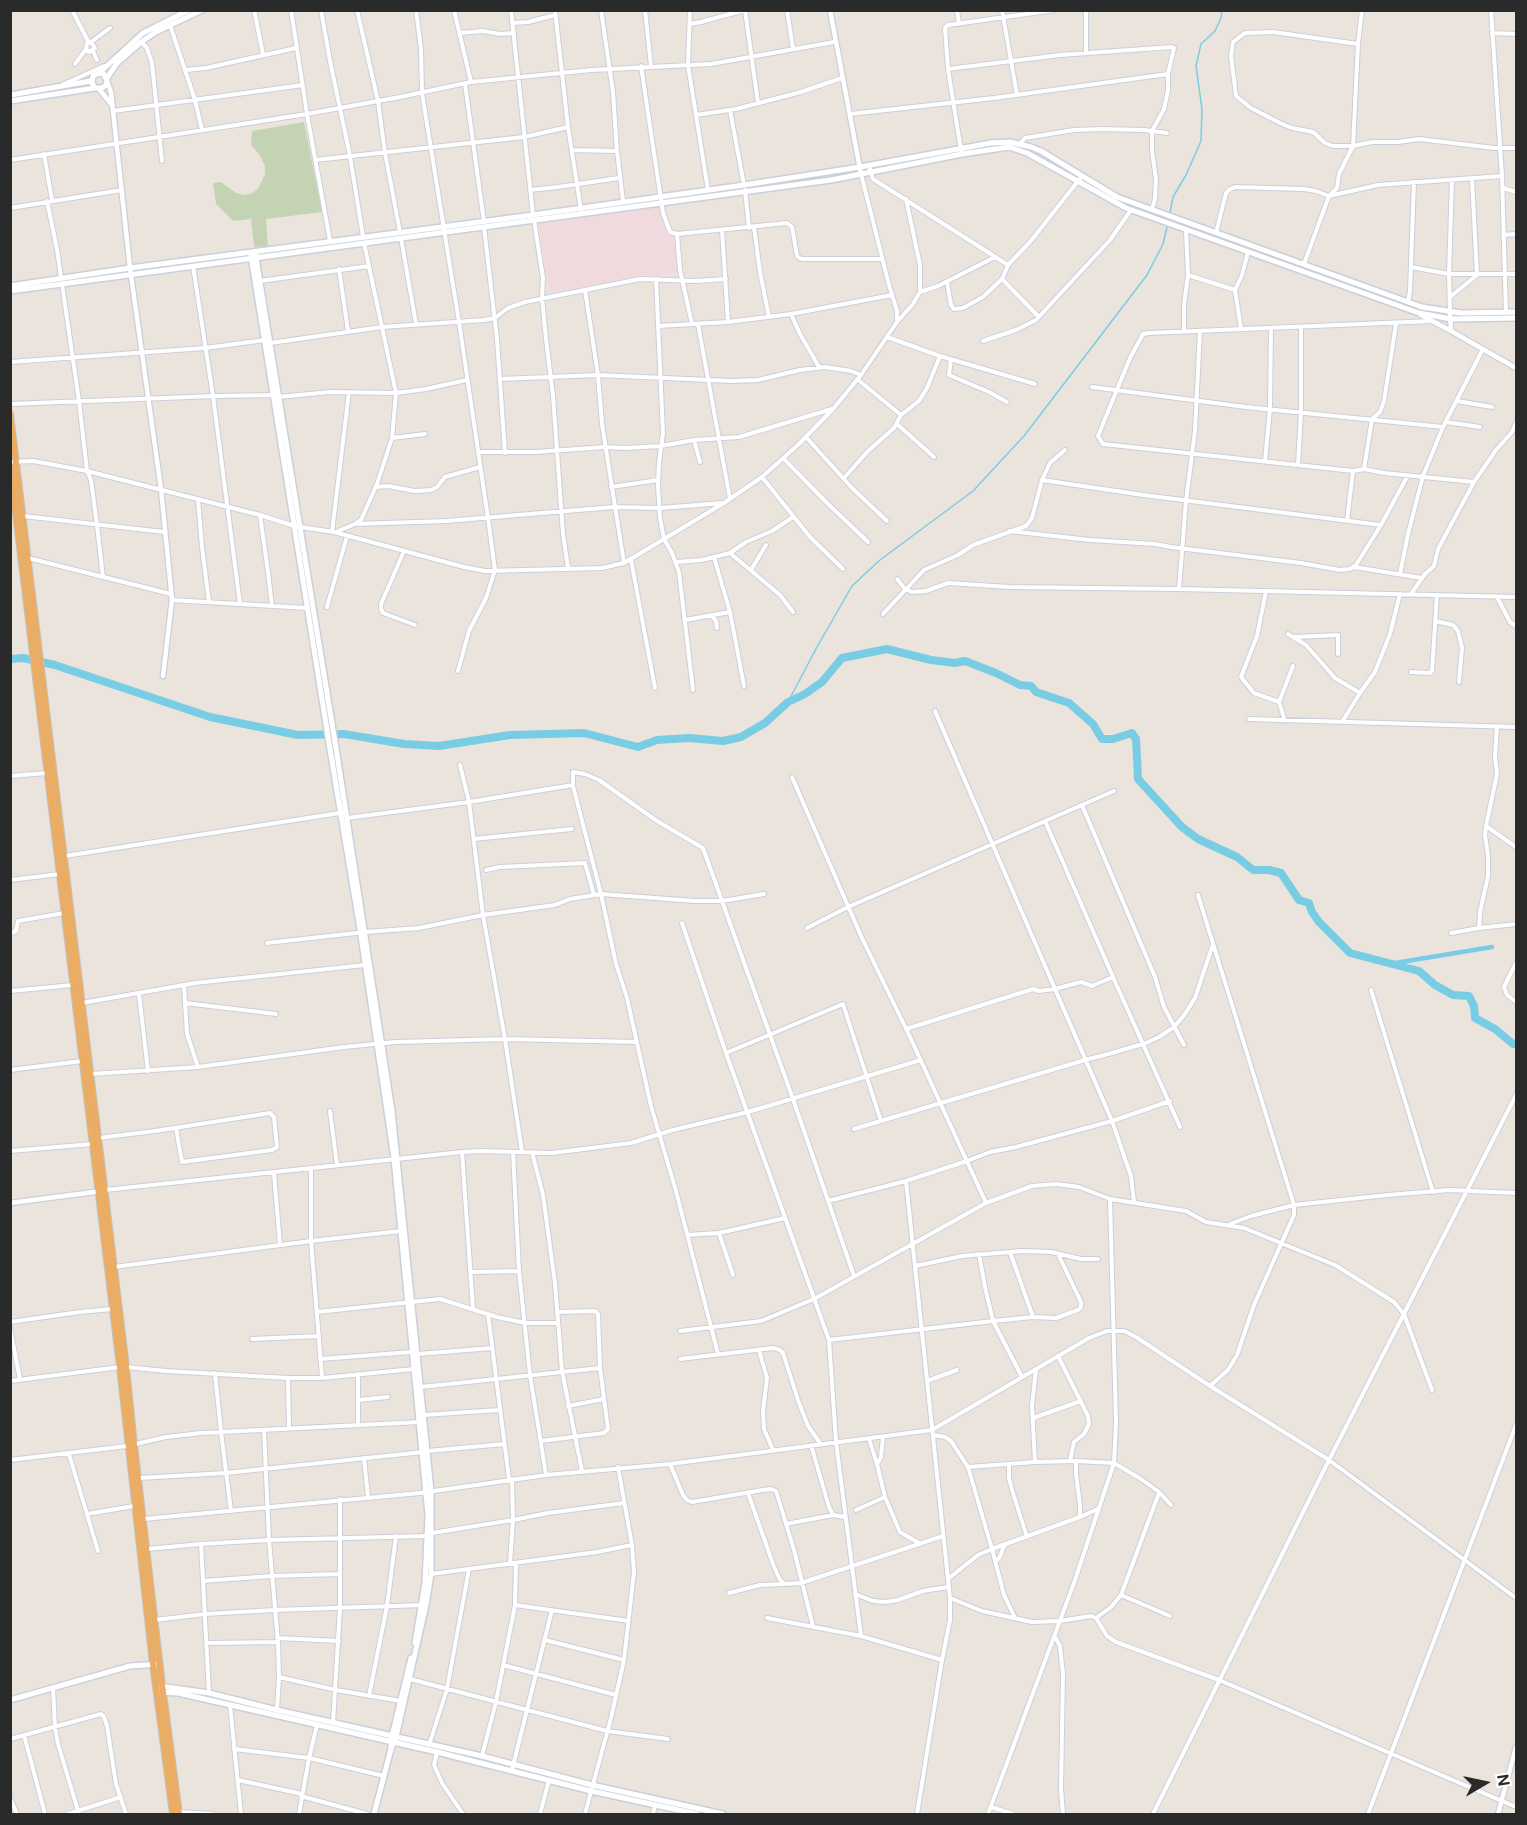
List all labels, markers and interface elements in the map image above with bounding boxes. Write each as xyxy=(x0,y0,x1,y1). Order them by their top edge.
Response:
north arrow xyxy=(1455,1753,1515,1813)
text: N xyxy=(1492,1773,1515,1788)

